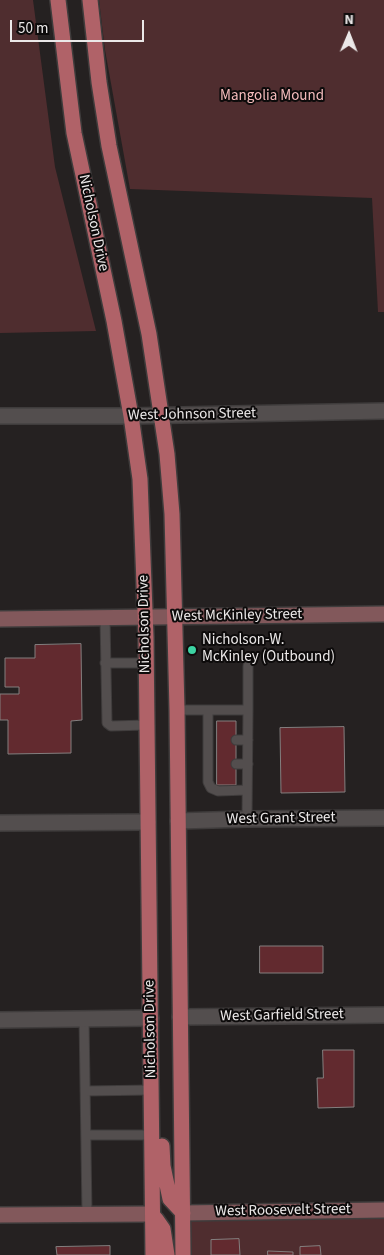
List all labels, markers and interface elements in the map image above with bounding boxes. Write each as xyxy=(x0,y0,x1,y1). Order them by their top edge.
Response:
scale bar xyxy=(12,10,146,42)
north arrow xyxy=(324,10,374,60)
text: N xyxy=(344,10,354,30)
text: 50 m xyxy=(18,18,48,39)
park label: Mangolia Mound xyxy=(220,88,324,106)
street label: Nicholson Drive xyxy=(74,173,112,273)
street label: West Johnson Street xyxy=(128,405,256,425)
street label: Nicholson Drive xyxy=(135,575,155,673)
street label: West McKinley Street xyxy=(172,606,302,626)
place label: Nicholson-W. McKinley (Outbound) xyxy=(202,632,335,667)
marker: Nicholson-W. McKinley (Outbound) xyxy=(186,644,198,656)
street label: West Grant Street xyxy=(226,809,336,829)
street label: Nicholson Drive xyxy=(141,980,161,1078)
street label: West Garfield Street xyxy=(220,1006,344,1026)
street label: West Roosevelt Street xyxy=(215,1201,351,1221)

